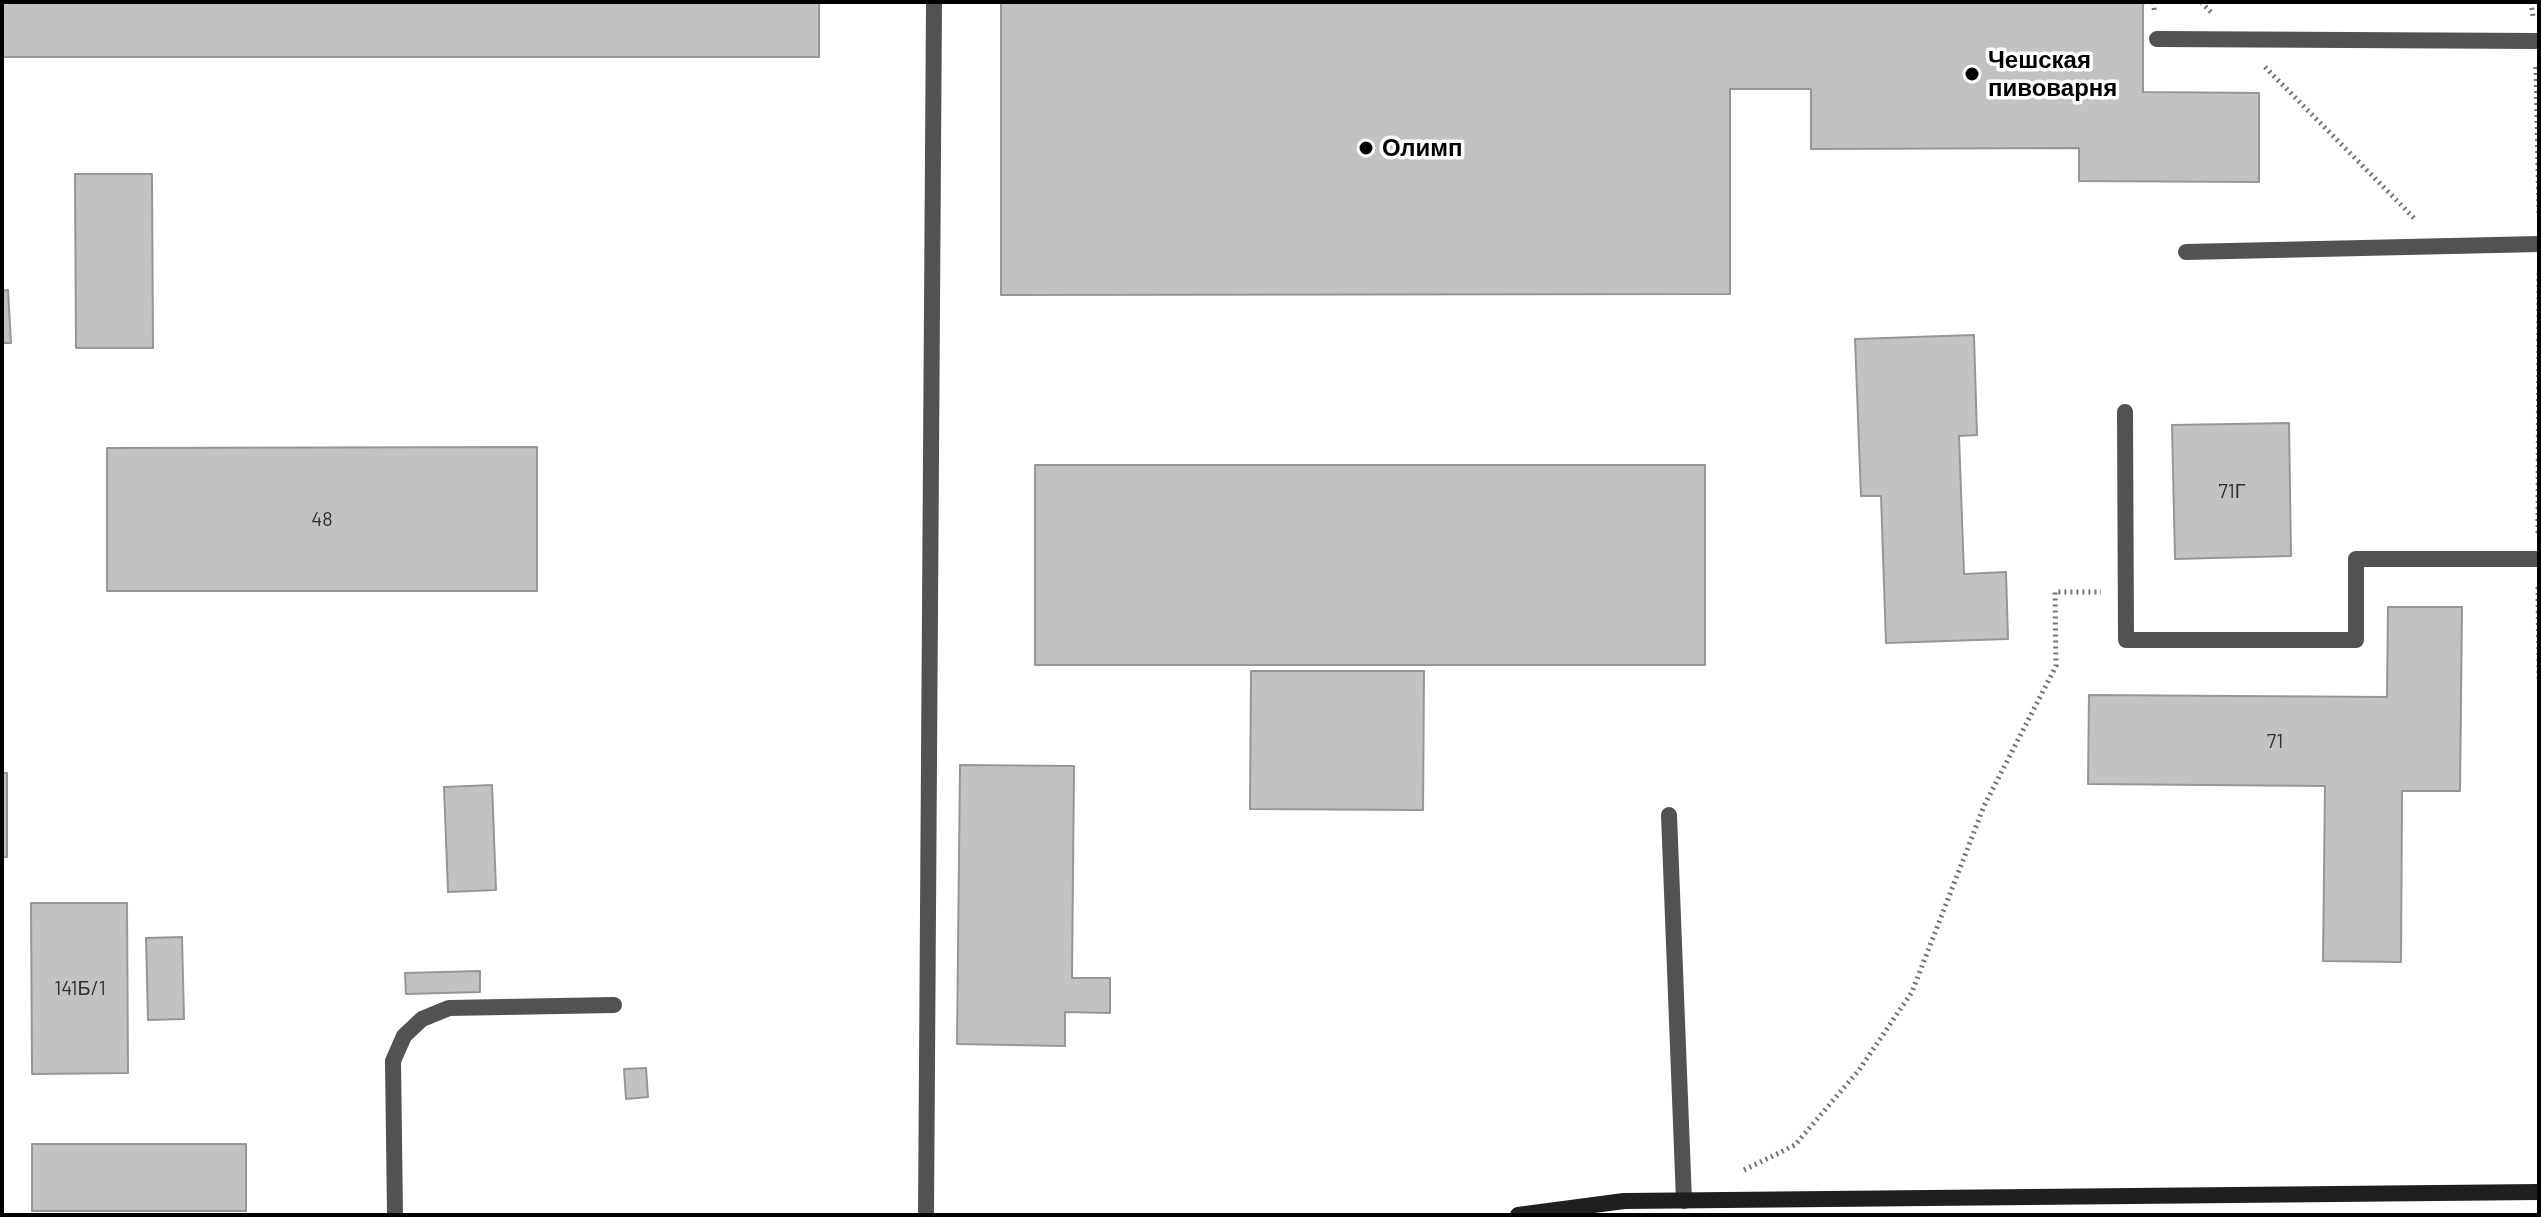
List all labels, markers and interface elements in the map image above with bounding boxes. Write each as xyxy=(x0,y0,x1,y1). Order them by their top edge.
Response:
place label: Чешская пивоварня xyxy=(1988,46,2117,102)
marker: Чешская пивоварня xyxy=(1963,65,1981,83)
place label: Олимп xyxy=(1382,134,1463,162)
marker: Олимп xyxy=(1357,139,1375,157)
house number: 71Г xyxy=(2218,479,2246,503)
house number: 48 xyxy=(311,507,333,531)
house number: 71 xyxy=(2267,729,2283,753)
house number: 141Б/1 xyxy=(54,976,106,1000)

